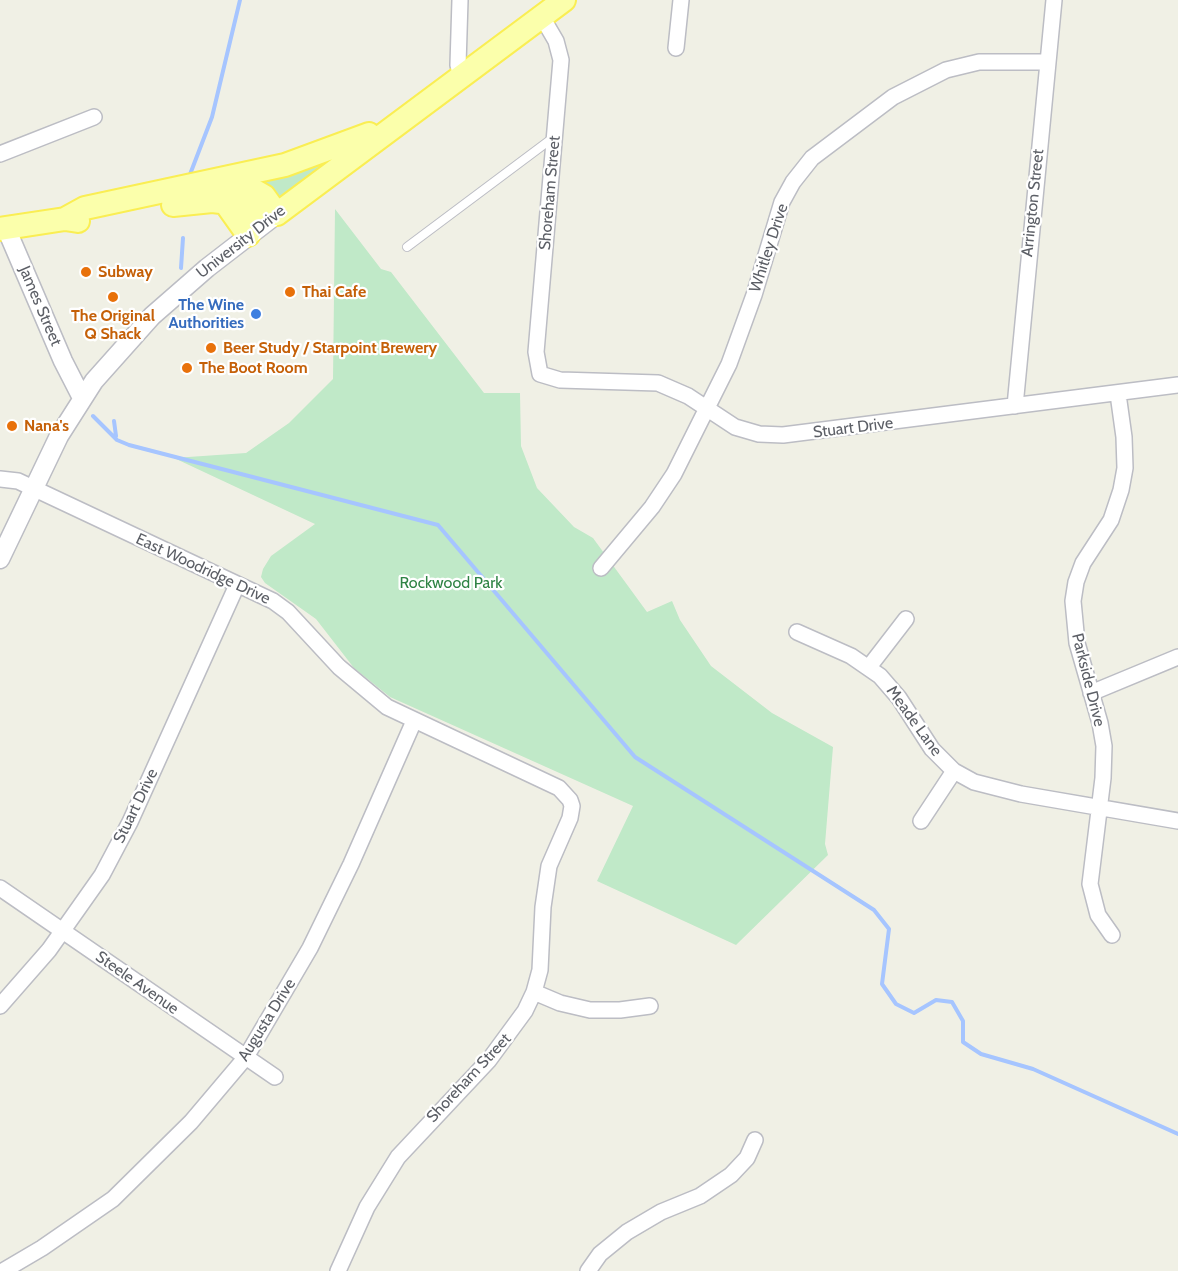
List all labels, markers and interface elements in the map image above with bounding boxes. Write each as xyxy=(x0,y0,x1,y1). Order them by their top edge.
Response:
street label: Shoreham Street xyxy=(535,135,565,251)
street label: Arrington Street xyxy=(1018,148,1048,258)
street label: University Drive xyxy=(193,201,289,283)
street label: Whitley Drive xyxy=(746,201,792,295)
place label: Subway xyxy=(98,262,153,282)
street label: James Street xyxy=(15,263,65,349)
marker: Subway xyxy=(79,265,93,279)
place label: Thai Cafe xyxy=(302,282,366,302)
marker: Thai Cafe xyxy=(283,285,297,299)
marker: The Original Q Shack xyxy=(106,290,120,304)
place label: The Wine Authorities xyxy=(169,295,244,333)
place label: The Original Q Shack xyxy=(71,306,155,344)
marker: The Wine Authorities xyxy=(249,307,263,321)
place label: Beer Study / Starpoint Brewery xyxy=(223,338,437,358)
marker: Beer Study / Starpoint Brewery xyxy=(204,341,218,355)
place label: The Boot Room xyxy=(199,358,308,378)
marker: The Boot Room xyxy=(180,361,194,375)
street label: Stuart Drive xyxy=(812,414,894,442)
place label: Nana's xyxy=(24,416,69,436)
marker: Nana's xyxy=(5,419,19,433)
street label: East Woodridge Drive xyxy=(133,529,273,609)
park label: Rockwood Park xyxy=(399,573,503,593)
street label: Parkside Drive xyxy=(1067,631,1109,729)
street label: Meade Lane xyxy=(882,682,946,760)
street label: Stuart Drive xyxy=(110,766,162,846)
street label: Steele Avenue xyxy=(92,947,182,1019)
street label: Augusta Drive xyxy=(234,975,300,1065)
street label: Shoreham Street xyxy=(423,1029,515,1127)

